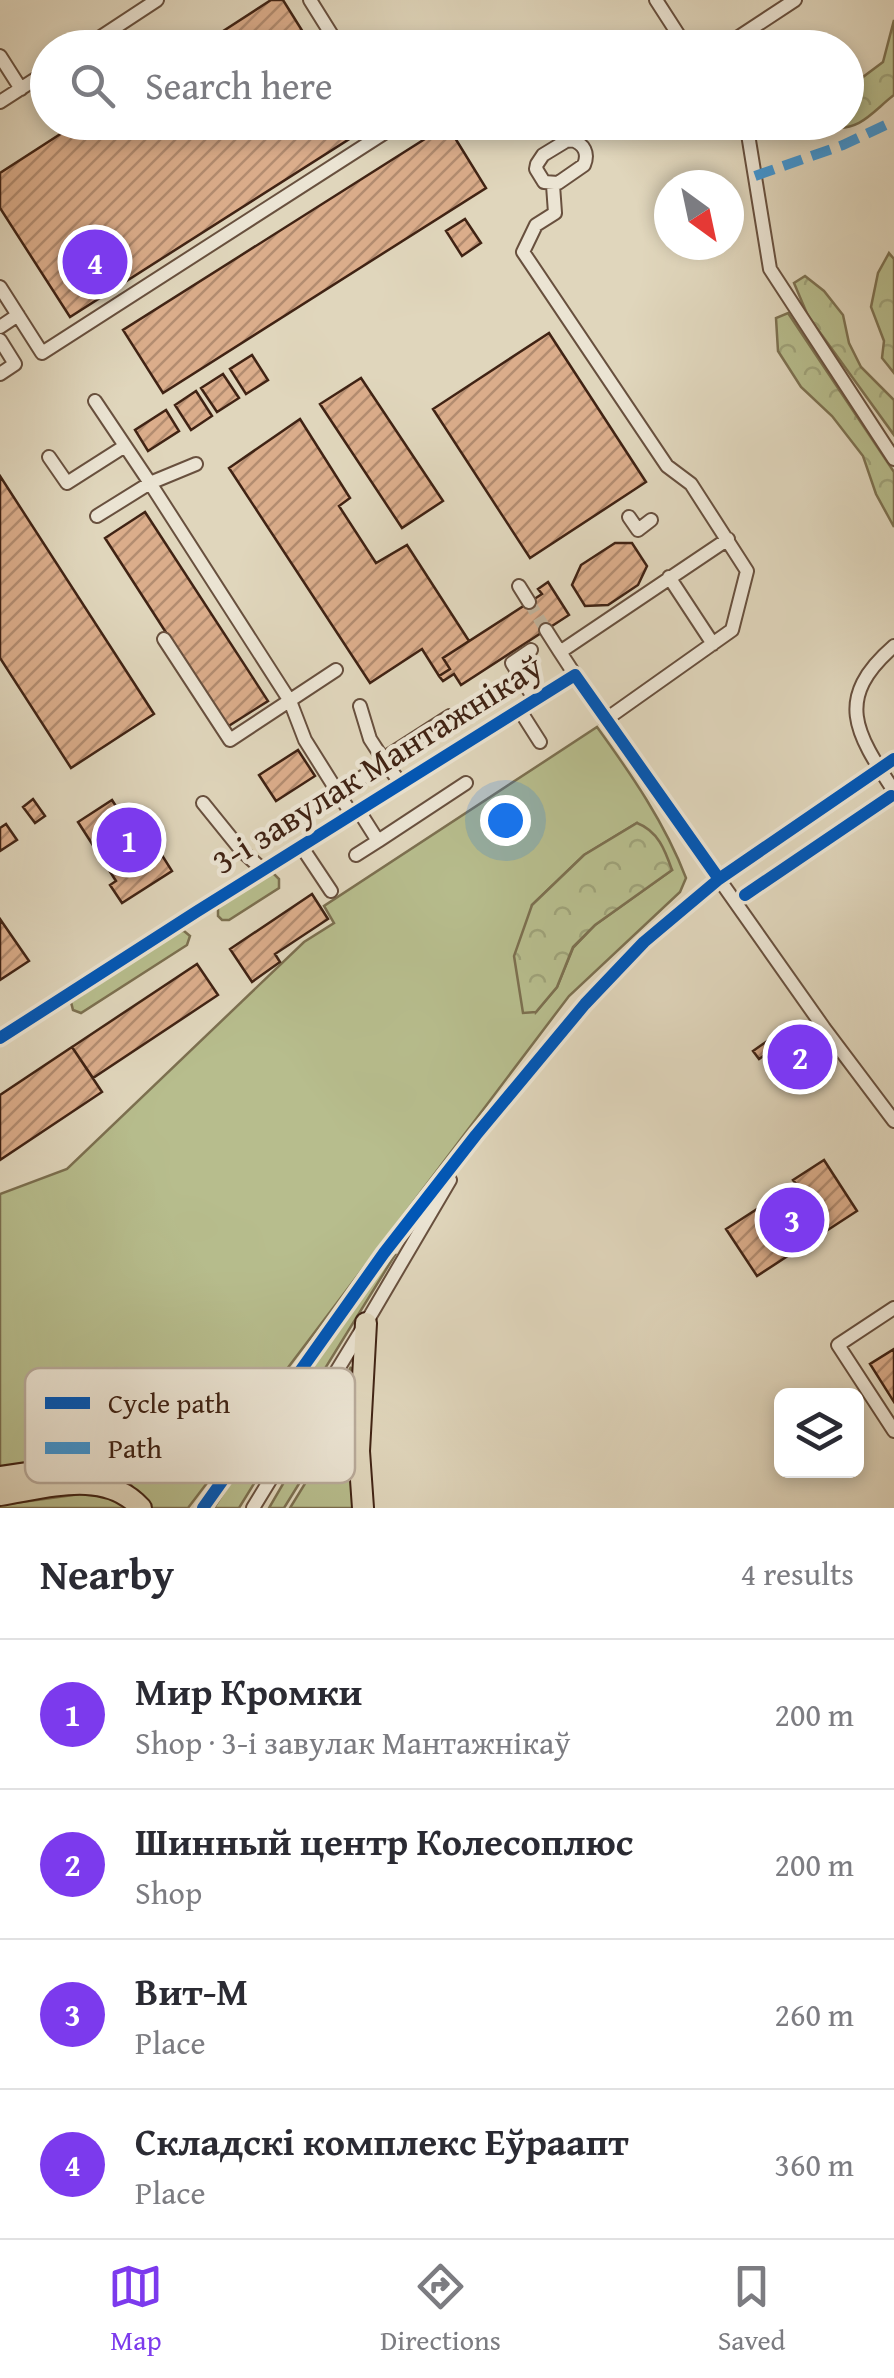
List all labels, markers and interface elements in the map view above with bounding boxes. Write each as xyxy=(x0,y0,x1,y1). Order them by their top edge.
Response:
search box xyxy=(30,30,864,140)
text: Search here xyxy=(145,57,333,113)
icon: search xyxy=(65,58,120,113)
north arrow xyxy=(654,170,744,260)
pin: 4 xyxy=(62,224,128,300)
street label: 3-і завулак Мантажнікаў xyxy=(201,641,552,886)
your location xyxy=(480,795,531,846)
pin: 1 xyxy=(96,802,162,878)
pin: 2 xyxy=(768,1020,832,1094)
pin: 3 xyxy=(760,1182,824,1258)
legend xyxy=(25,1368,355,1483)
text: Cycle path xyxy=(108,1382,231,1423)
map controls xyxy=(774,1388,864,1478)
button: layers xyxy=(774,1388,864,1478)
text: Path xyxy=(108,1427,162,1468)
text: Nearby xyxy=(40,1543,174,1604)
text: 4 results xyxy=(741,1550,854,1597)
text: Мир Кромки xyxy=(135,1663,362,1719)
text: 1 xyxy=(64,1691,81,1738)
text: 200 m xyxy=(775,1691,854,1738)
text: Shop · 3-і завулак Мантажнікаў xyxy=(135,1719,571,1766)
text: Шинный центр Колесоплюс xyxy=(135,1813,633,1869)
text: 2 xyxy=(64,1841,81,1888)
text: 200 m xyxy=(775,1841,854,1888)
text: Shop xyxy=(135,1869,202,1916)
text: Вит-М xyxy=(135,1963,248,2019)
text: 3 xyxy=(64,1991,81,2038)
text: 260 m xyxy=(775,1991,854,2038)
text: Place xyxy=(135,2019,206,2066)
text: Складскі комплекс Еўраапт xyxy=(135,2113,629,2169)
text: 4 xyxy=(64,2141,81,2188)
text: 360 m xyxy=(775,2141,854,2188)
text: Place xyxy=(135,2169,206,2216)
tab: Map xyxy=(108,2259,163,2360)
tab: Directions xyxy=(380,2259,501,2360)
tab: Saved xyxy=(718,2259,786,2360)

